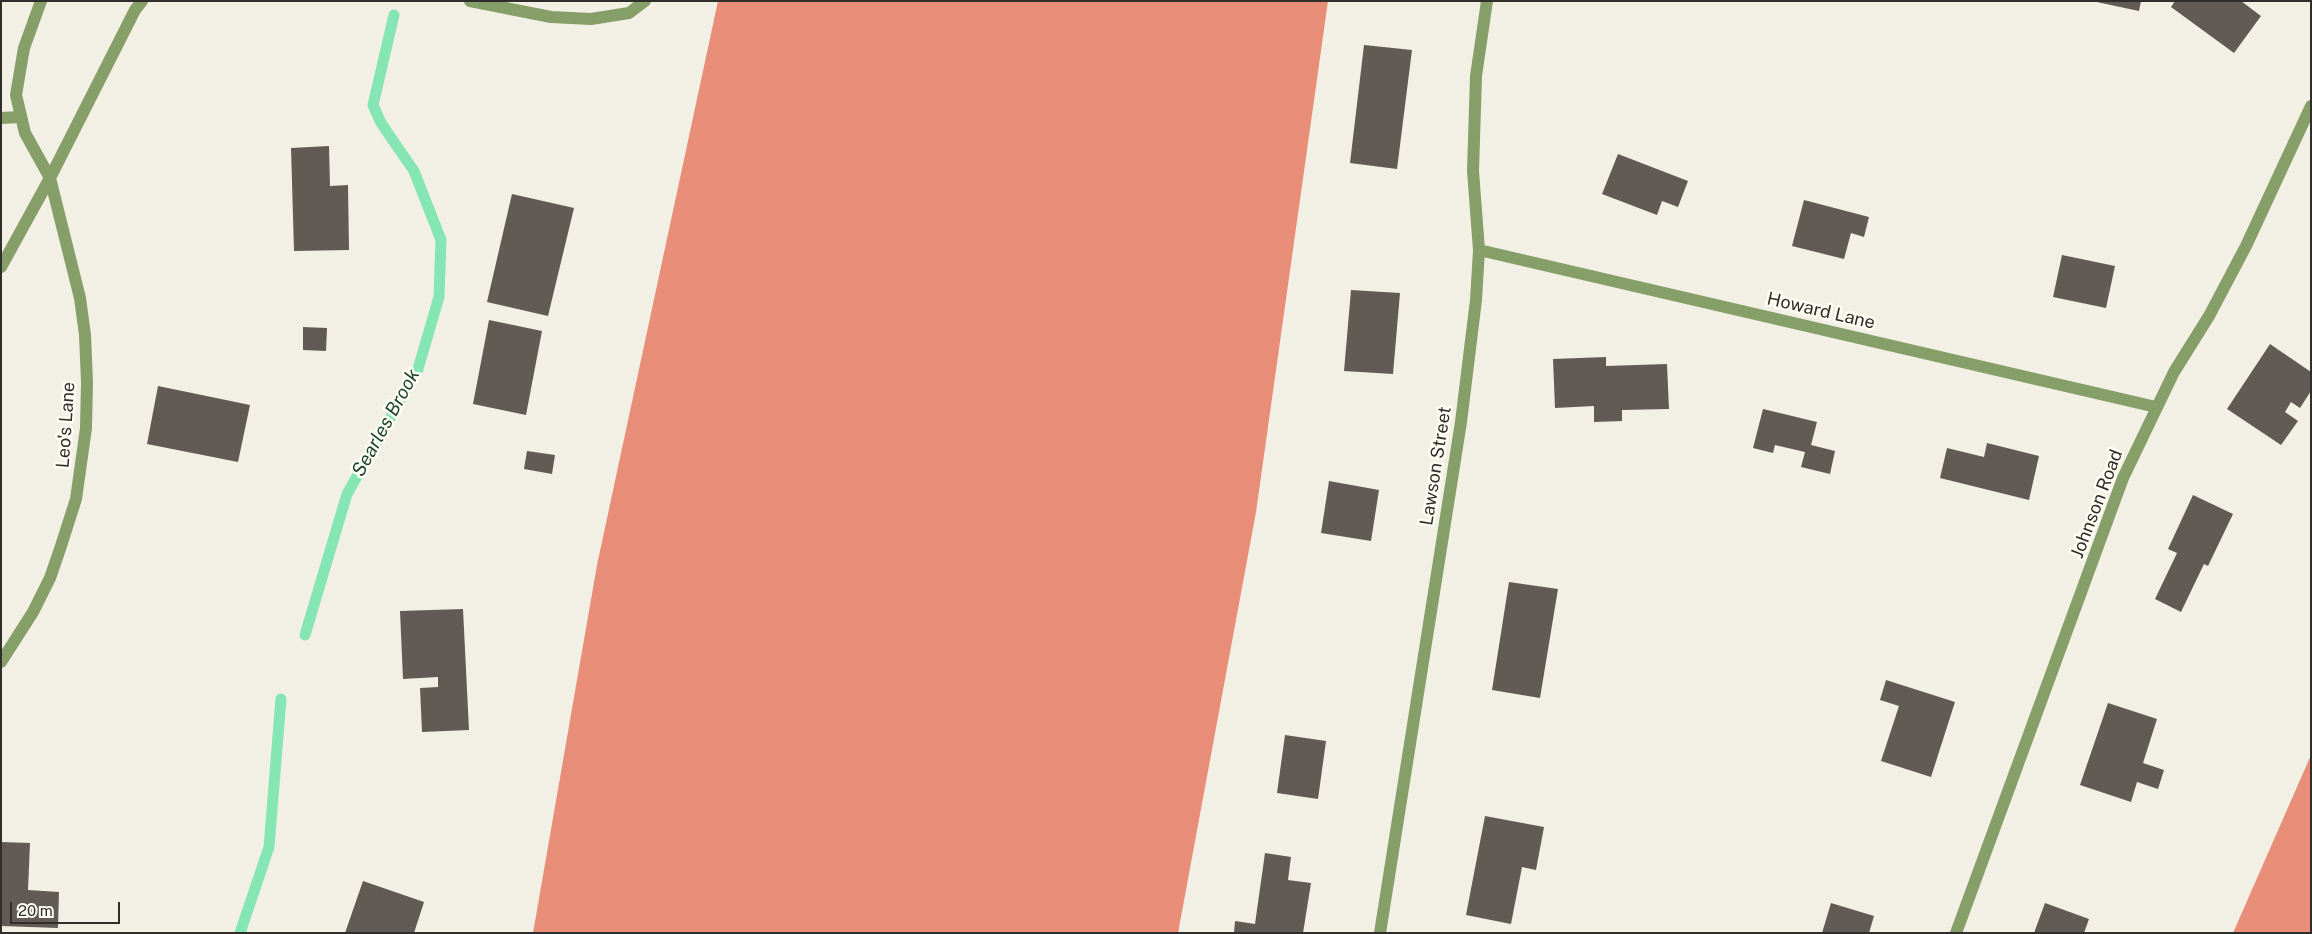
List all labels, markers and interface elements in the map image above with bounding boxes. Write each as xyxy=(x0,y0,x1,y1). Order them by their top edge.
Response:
street label: Howard Lane xyxy=(1765,288,1877,334)
water label: Searles Brook xyxy=(347,365,425,481)
street label: Leo's Lane xyxy=(52,381,80,469)
street label: Lawson Street xyxy=(1416,405,1456,527)
street label: Johnson Road xyxy=(2066,447,2128,561)
scale bar xyxy=(12,892,122,924)
text: 20 m xyxy=(18,902,53,919)

